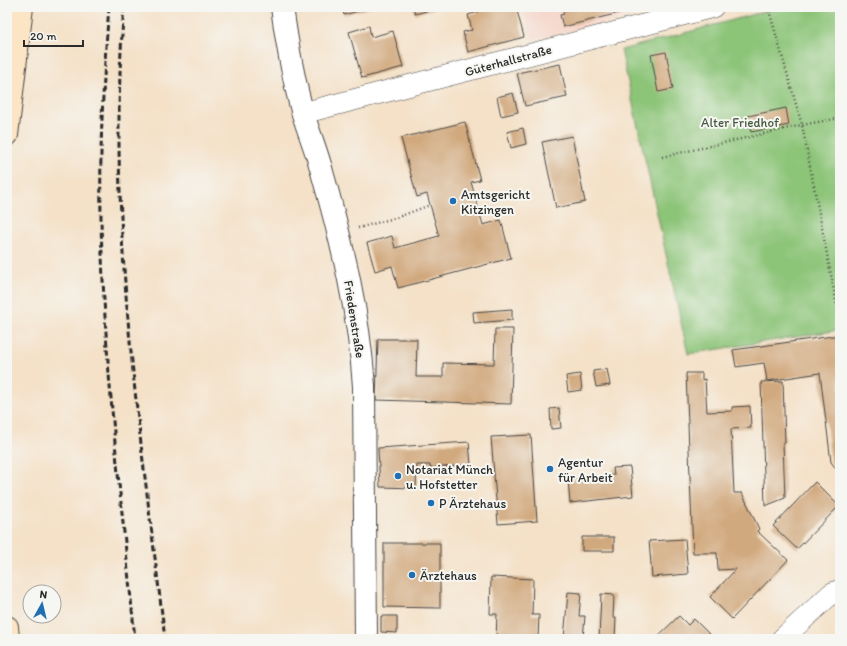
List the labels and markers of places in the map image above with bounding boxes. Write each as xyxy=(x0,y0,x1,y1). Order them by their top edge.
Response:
place label: Amtsgericht Kitzingen xyxy=(461,187,530,217)
marker: Amtsgericht Kitzingen xyxy=(448,196,458,206)
place label: Agentur für Arbeit xyxy=(558,455,613,485)
place label: Notariat Münch u. Hofstetter xyxy=(406,462,493,492)
marker: Agentur für Arbeit xyxy=(545,464,555,474)
marker: Notariat Münch u. Hofstetter xyxy=(393,471,403,481)
place label: P Ärztehaus xyxy=(439,496,506,511)
marker: P Ärztehaus xyxy=(426,498,436,508)
place label: Ärztehaus xyxy=(420,568,477,583)
marker: Ärztehaus xyxy=(407,570,417,580)

